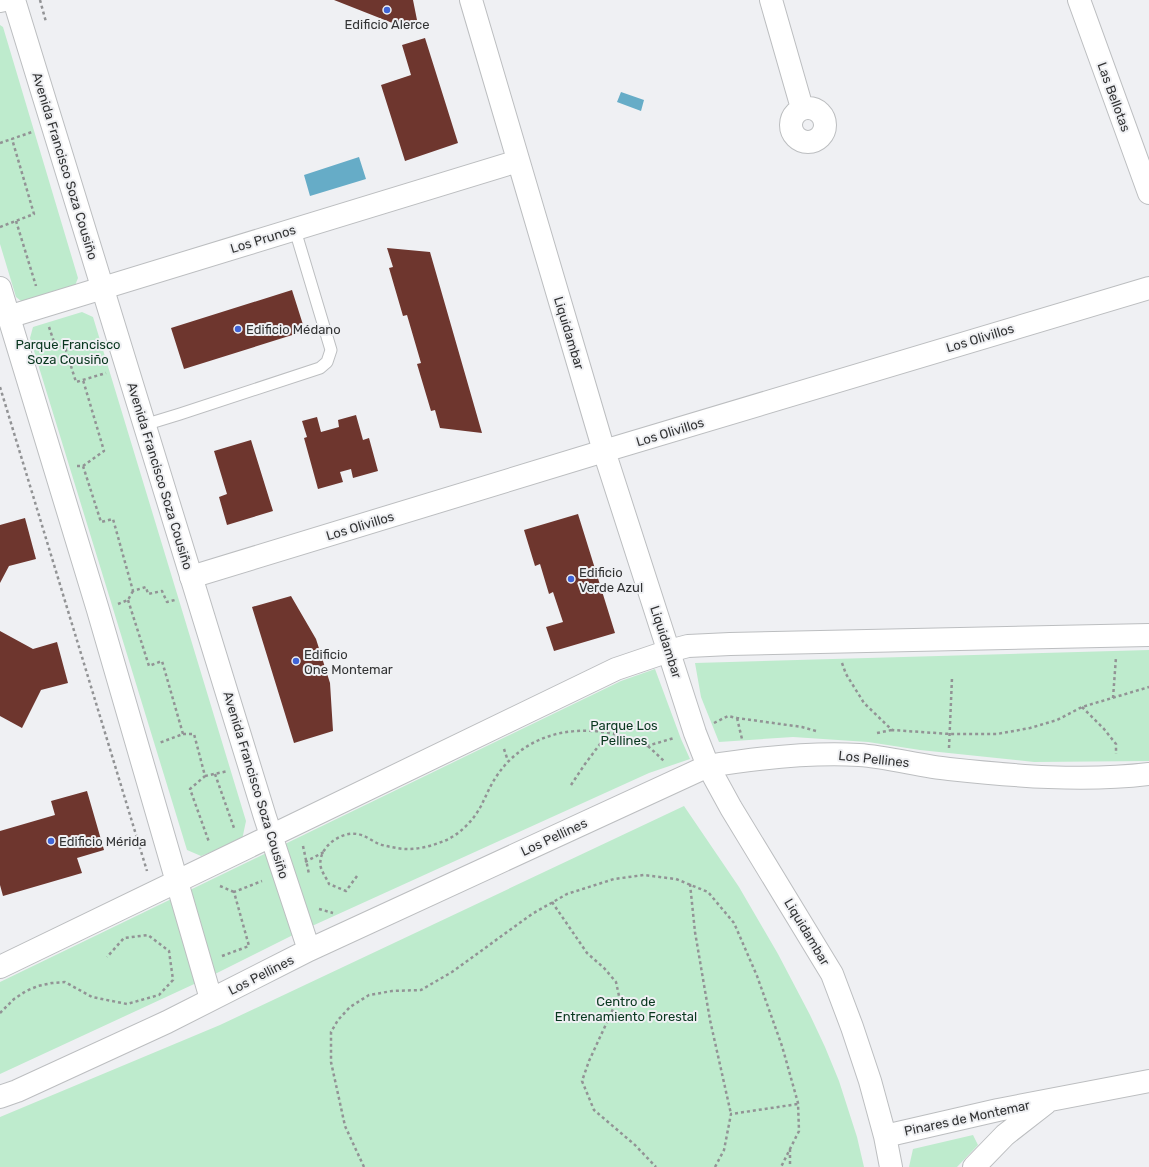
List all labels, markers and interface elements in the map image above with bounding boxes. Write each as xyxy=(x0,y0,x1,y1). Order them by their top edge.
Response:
marker: Edificio Alerce xyxy=(382,5,392,15)
place label: Edificio Alerce xyxy=(345,17,429,32)
street label: Las Bellotas xyxy=(1094,60,1134,134)
street label: Avenida Francisco Soza Cousiño xyxy=(29,70,101,262)
street label: Los Prunos xyxy=(229,222,298,256)
street label: Liquidambar xyxy=(551,295,587,371)
street label: Los Olivillos xyxy=(944,320,1016,355)
place label: Edificio Médano xyxy=(246,322,341,337)
marker: Edificio Médano xyxy=(233,324,243,334)
park label: Parque Francisco Soza Cousiño xyxy=(15,337,121,367)
street label: Avenida Francisco Soza Cousiño xyxy=(124,380,196,572)
street label: Los Olivillos xyxy=(634,414,706,449)
street label: Los Olivillos xyxy=(324,508,396,543)
place label: Edificio Verde Azul xyxy=(579,565,643,595)
marker: Edificio Verde Azul xyxy=(566,574,576,584)
street label: Liquidambar xyxy=(647,604,685,680)
place label: Edificio One Montemar xyxy=(304,647,393,677)
marker: Edificio One Montemar xyxy=(291,656,301,666)
street label: Avenida Francisco Soza Cousiño xyxy=(220,689,292,881)
park label: Parque Los Pellines xyxy=(590,718,658,748)
street label: Los Pellines xyxy=(838,748,911,770)
street label: Los Pellines xyxy=(519,815,590,859)
place label: Edificio Mérida xyxy=(59,834,146,849)
marker: Edificio Mérida xyxy=(46,836,56,846)
street label: Liquidambar xyxy=(781,896,833,968)
street label: Los Pellines xyxy=(226,952,296,998)
park label: Centro de Entrenamiento Forestal xyxy=(555,994,697,1024)
street label: Pinares de Montemar xyxy=(903,1097,1031,1139)

